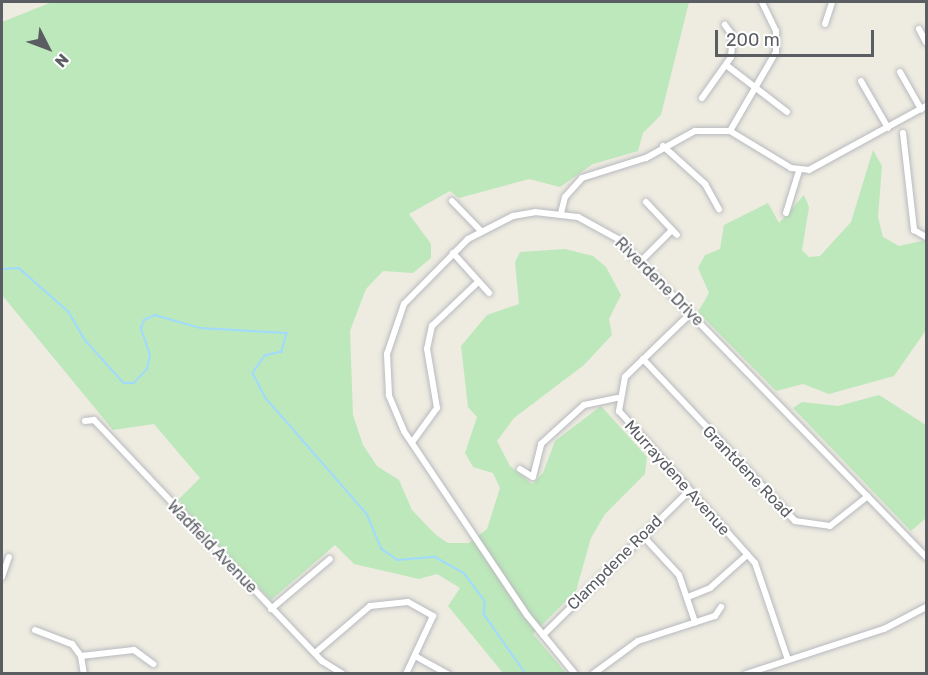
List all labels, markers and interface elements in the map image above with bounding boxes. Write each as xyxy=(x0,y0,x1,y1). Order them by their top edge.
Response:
north arrow xyxy=(18,18,78,78)
scale bar xyxy=(718,18,877,56)
text: 200 m xyxy=(726,29,780,51)
text: N xyxy=(51,50,73,71)
street label: Riverdene Drive xyxy=(611,234,707,330)
street label: Murraydene Avenue xyxy=(620,416,734,540)
street label: Grantdene Road xyxy=(698,422,796,522)
street label: Wadfield Avenue xyxy=(163,496,261,598)
street label: Clampdene Road xyxy=(564,512,666,614)

